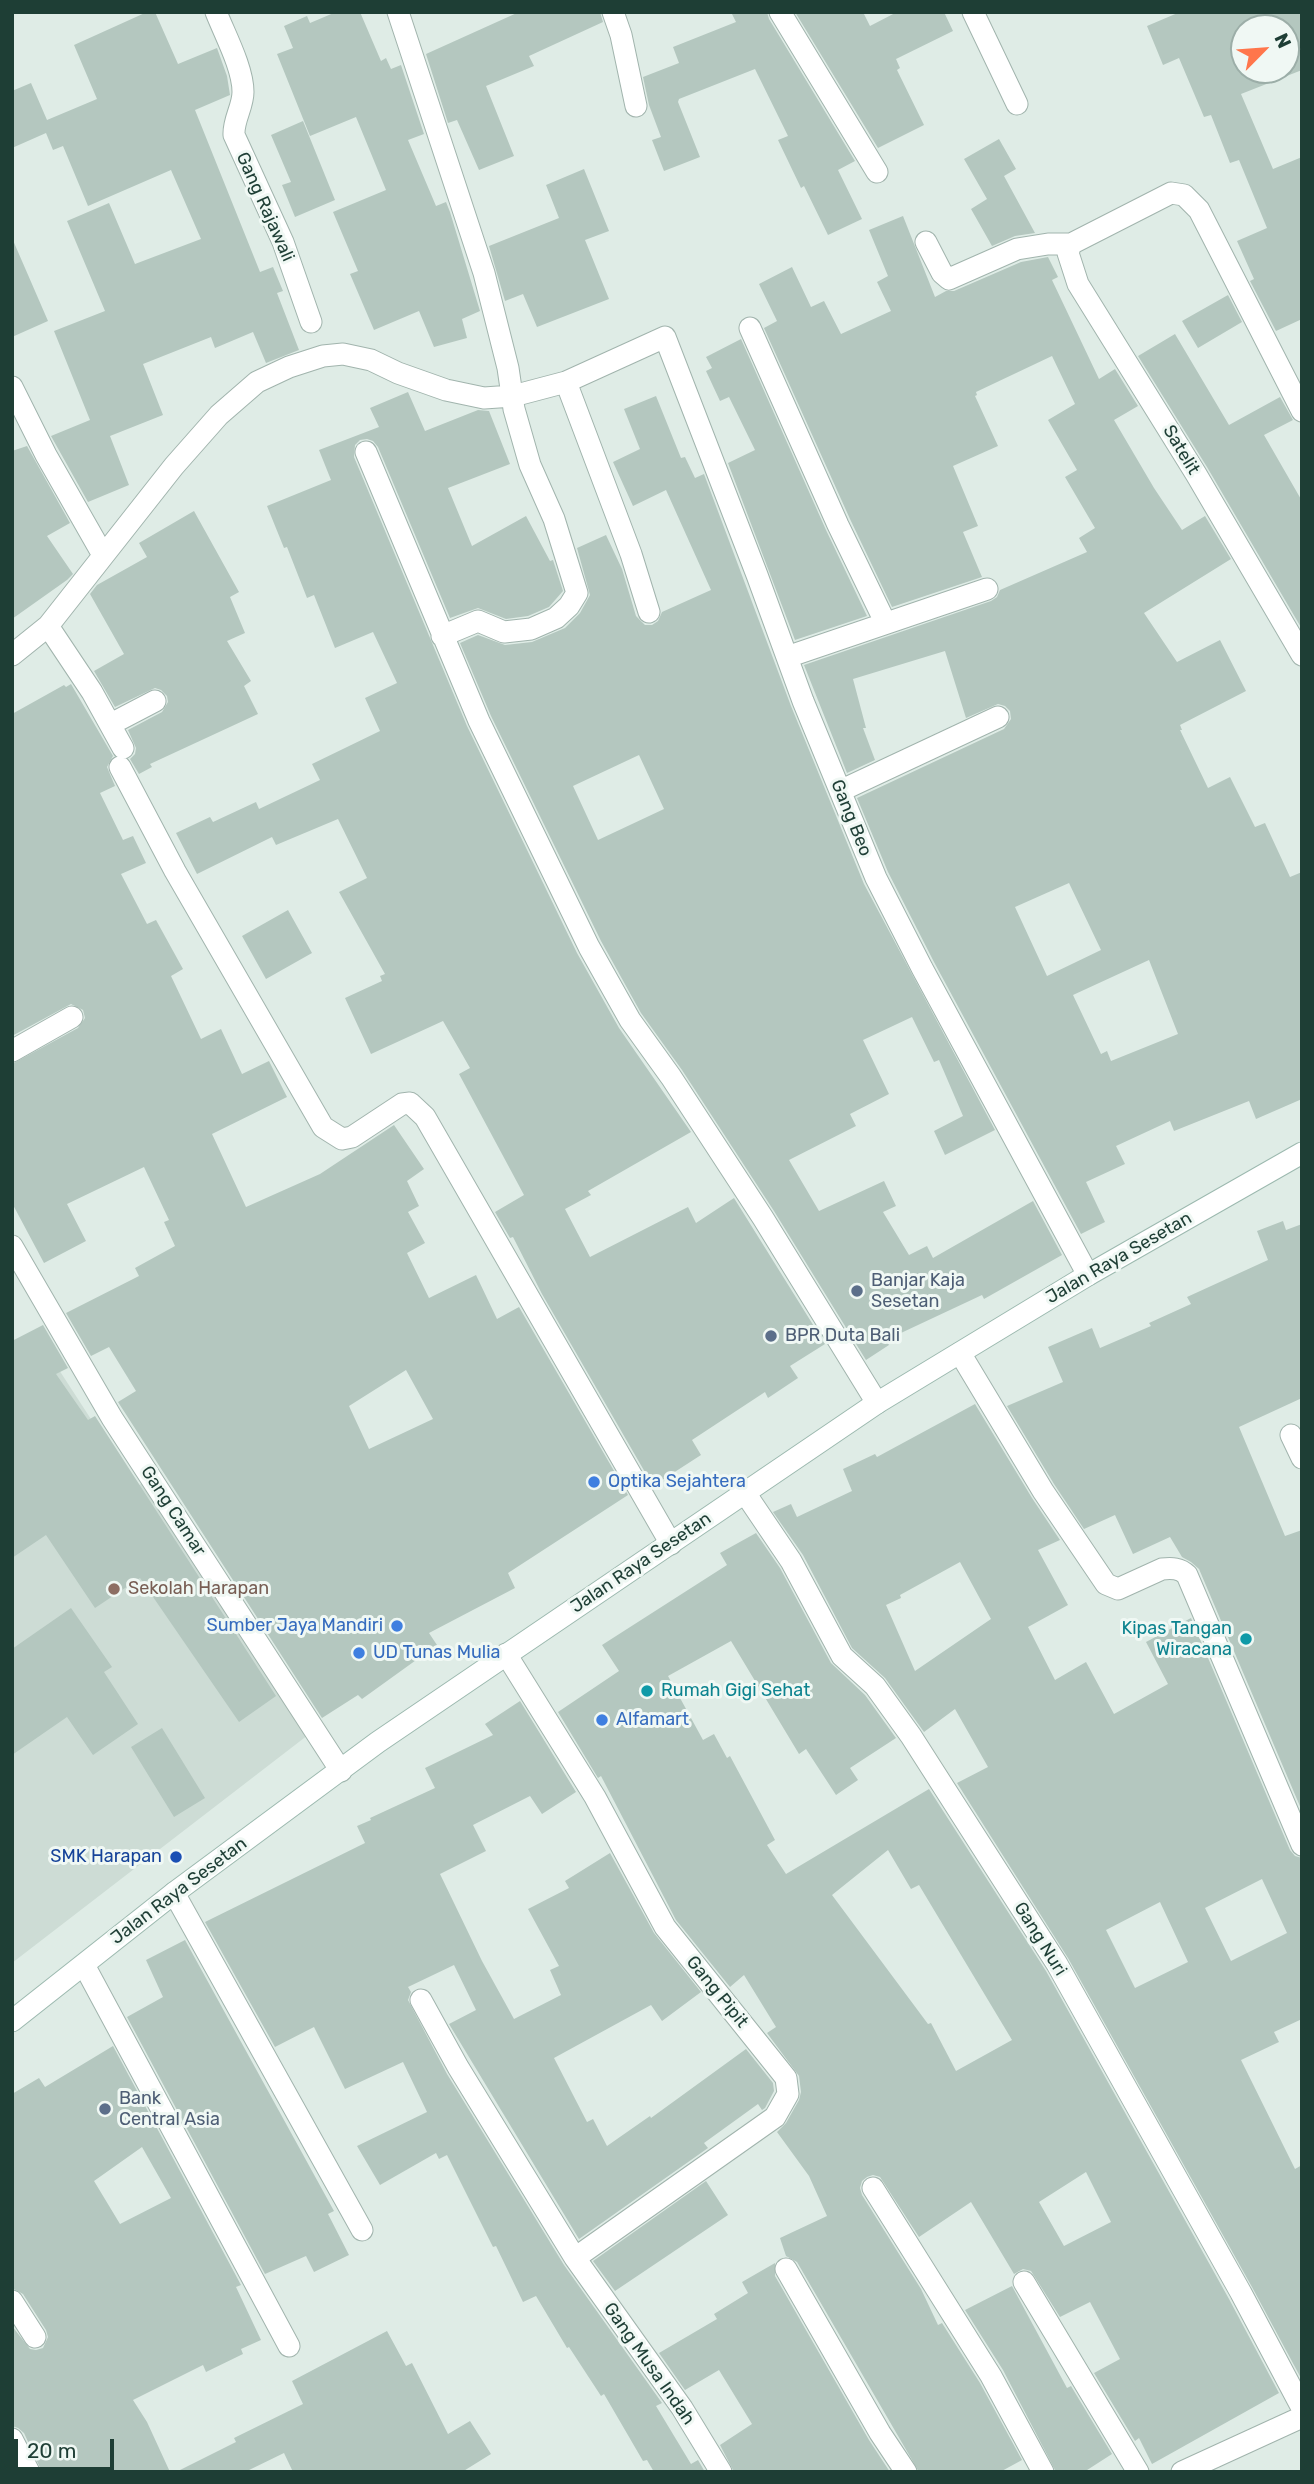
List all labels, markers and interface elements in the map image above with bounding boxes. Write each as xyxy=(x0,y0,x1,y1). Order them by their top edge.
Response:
north arrow xyxy=(1230,14,1300,84)
text: N xyxy=(1269,30,1296,52)
street label: Gang Rajawali xyxy=(231,149,299,265)
street label: Satelit xyxy=(1158,421,1204,479)
street label: Gang Beo xyxy=(826,777,876,859)
street label: Jalan Raya Sesetan xyxy=(1042,1207,1196,1309)
place label: Banjar Kaja Sesetan xyxy=(871,1270,965,1312)
marker: Banjar Kaja Sesetan xyxy=(849,1283,865,1299)
place label: BPR Duta Bali xyxy=(785,1325,900,1347)
marker: BPR Duta Bali xyxy=(763,1328,779,1344)
street label: Gang Camar xyxy=(136,1462,210,1560)
place label: Optika Sejahtera xyxy=(608,1471,746,1493)
marker: Optika Sejahtera xyxy=(586,1474,602,1490)
street label: Jalan Raya Sesetan xyxy=(567,1508,715,1618)
place label: Sekolah Harapan xyxy=(128,1578,269,1600)
marker: Sekolah Harapan xyxy=(106,1581,122,1597)
place label: Sumber Jaya Mandiri xyxy=(207,1615,383,1637)
marker: Sumber Jaya Mandiri xyxy=(389,1618,405,1634)
place label: Kipas Tangan Wiracana xyxy=(1121,1618,1232,1660)
marker: Kipas Tangan Wiracana xyxy=(1238,1631,1254,1647)
place label: UD Tunas Mulia xyxy=(373,1642,500,1664)
marker: UD Tunas Mulia xyxy=(351,1645,367,1661)
place label: Rumah Gigi Sehat xyxy=(661,1680,810,1702)
marker: Rumah Gigi Sehat xyxy=(639,1683,655,1699)
place label: Alfamart xyxy=(616,1709,689,1731)
marker: Alfamart xyxy=(594,1712,610,1728)
street label: Jalan Raya Sesetan xyxy=(107,1833,251,1949)
place label: SMK Harapan xyxy=(50,1846,162,1868)
marker: SMK Harapan xyxy=(168,1849,184,1865)
street label: Gang Nuri xyxy=(1009,1898,1071,1980)
street label: Gang Pipit xyxy=(681,1952,753,2032)
place label: Bank Central Asia xyxy=(119,2088,220,2130)
marker: Bank Central Asia xyxy=(97,2101,113,2117)
street label: Gang Musa Indah xyxy=(599,2299,699,2429)
scale bar xyxy=(18,2424,117,2468)
text: 20 m xyxy=(27,2438,76,2463)

